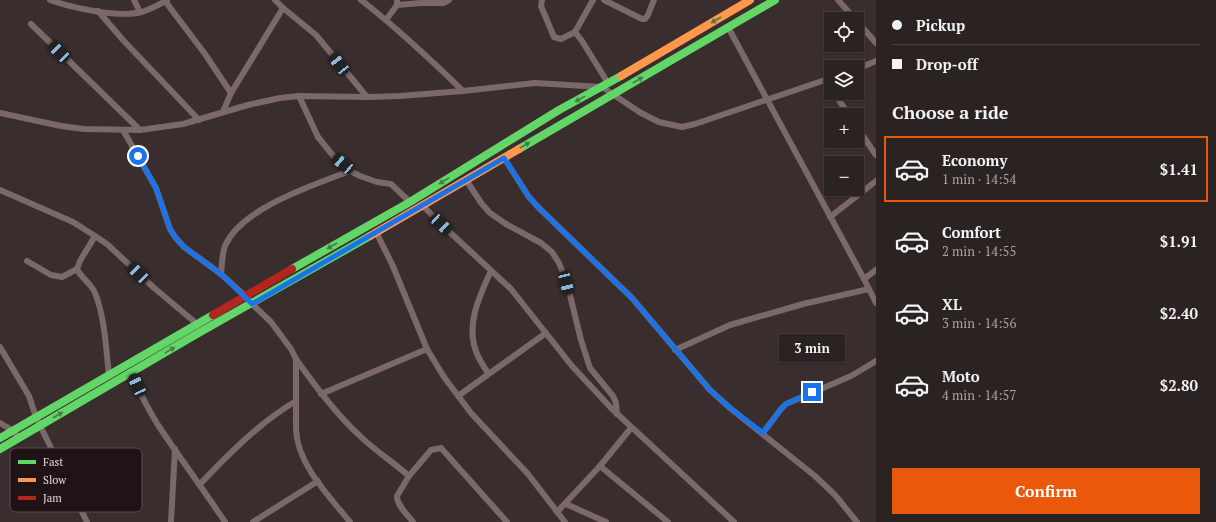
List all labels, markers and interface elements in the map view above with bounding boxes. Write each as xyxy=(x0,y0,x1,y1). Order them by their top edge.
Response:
map controls xyxy=(824,12,864,196)
button: locate xyxy=(824,12,864,52)
text: Pickup xyxy=(916,15,965,35)
one-way arrow xyxy=(710,16,722,23)
car xyxy=(46,39,72,65)
car xyxy=(327,51,351,77)
text: Drop-off xyxy=(916,54,978,74)
button: layers xyxy=(824,60,864,100)
one-way arrow xyxy=(632,76,644,83)
one-way arrow xyxy=(574,96,586,102)
text: Choose a ride xyxy=(892,100,1008,124)
button: + xyxy=(824,108,864,148)
one-way arrow xyxy=(519,142,531,149)
route start xyxy=(129,147,147,165)
text: Economy xyxy=(942,150,1007,170)
icon: car xyxy=(894,151,930,187)
car xyxy=(330,152,356,176)
button: − xyxy=(824,156,864,196)
text: $1.41 xyxy=(1160,159,1198,179)
text: 1 min · 14:54 xyxy=(942,170,1016,188)
one-way arrow xyxy=(438,177,450,184)
car xyxy=(428,211,454,237)
text: Comfort xyxy=(942,222,1001,242)
icon: car xyxy=(894,223,930,259)
text: $1.91 xyxy=(1160,231,1198,251)
text: 2 min · 14:55 xyxy=(942,242,1016,260)
one-way arrow xyxy=(326,243,338,250)
car xyxy=(125,260,151,286)
car xyxy=(557,270,575,296)
text: XL xyxy=(942,294,962,314)
icon: car xyxy=(894,295,930,331)
text: $2.40 xyxy=(1160,303,1198,323)
text: 3 min · 14:56 xyxy=(942,314,1016,332)
callout: 3 min xyxy=(779,334,845,362)
text: 3 min xyxy=(794,339,830,357)
one-way arrow xyxy=(165,346,175,354)
text: Moto xyxy=(942,366,980,386)
icon: car xyxy=(894,367,930,403)
car xyxy=(126,372,148,398)
text: $2.80 xyxy=(1160,375,1198,395)
route end xyxy=(803,383,821,401)
text: 4 min · 14:57 xyxy=(942,386,1016,404)
one-way arrow xyxy=(52,412,64,419)
legend xyxy=(10,448,142,512)
text: Fast xyxy=(43,455,63,469)
button: Confirm xyxy=(892,468,1200,514)
text: Slow xyxy=(43,473,67,487)
text: Jam xyxy=(43,491,62,505)

